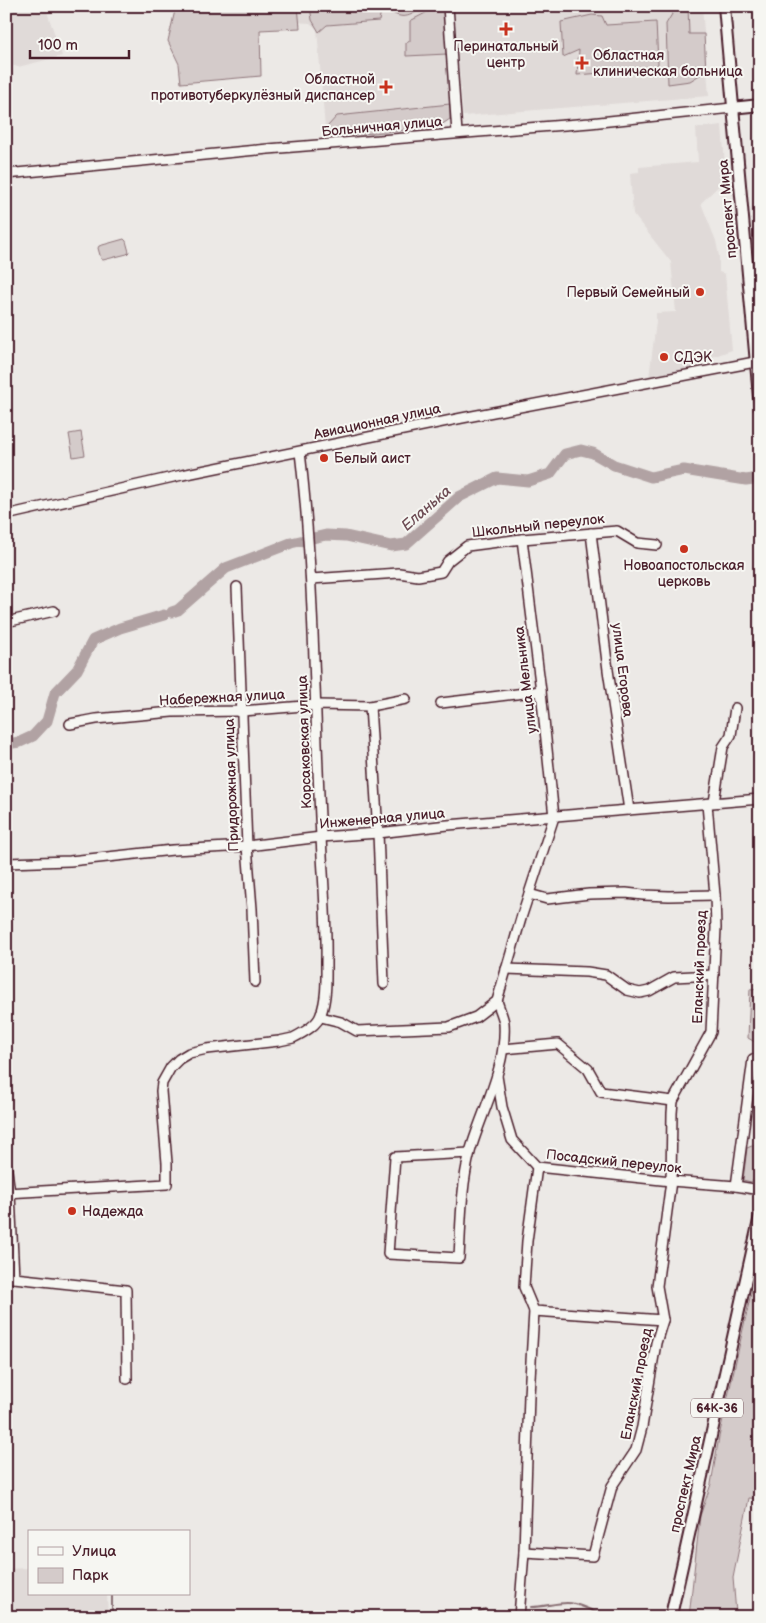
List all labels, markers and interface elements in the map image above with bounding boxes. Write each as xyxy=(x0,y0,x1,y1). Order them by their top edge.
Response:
marker: Перинатальный центр xyxy=(499,22,513,36)
scale bar xyxy=(30,28,129,60)
text: 100 m xyxy=(38,36,78,55)
place label: Перинатальный центр xyxy=(453,38,559,71)
place label: Областная клиническая больница xyxy=(593,47,744,80)
marker: Областная клиническая больница xyxy=(575,56,589,70)
place label: Областной противотуберкулёзный диспансер xyxy=(151,71,375,104)
marker: Областной противотуберкулёзный диспансер xyxy=(379,80,393,94)
street label: Больничная улица xyxy=(321,113,444,140)
street label: проспект Мира xyxy=(715,158,740,259)
place label: Первый Семейный xyxy=(566,284,690,301)
marker: Первый Семейный xyxy=(694,286,706,298)
place label: СДЭК xyxy=(674,349,713,366)
marker: СДЭК xyxy=(658,351,670,363)
street label: Авиационная улица xyxy=(311,400,443,443)
place label: Белый аист xyxy=(334,450,411,467)
marker: Белый аист xyxy=(318,452,330,464)
water label: Еланька xyxy=(397,481,455,535)
street label: Школьный переулок xyxy=(471,510,606,541)
marker: Новоапостольская церковь xyxy=(678,543,690,555)
place label: Новоапостольская церковь xyxy=(623,557,745,590)
street label: улица Егорова xyxy=(608,622,637,719)
street label: улица Мельника xyxy=(510,625,541,735)
street label: Корсаковская улица xyxy=(294,674,315,809)
street label: Набережная улица xyxy=(159,686,286,709)
street label: Придорожная улица xyxy=(221,717,242,852)
street label: Инженерная улица xyxy=(319,804,446,832)
street label: Еланский проезд xyxy=(689,910,710,1024)
street label: Посадский переулок xyxy=(545,1146,683,1177)
place label: Надежда xyxy=(82,1203,144,1220)
marker: Надежда xyxy=(66,1205,78,1217)
street label: Еланский проезд xyxy=(617,1326,656,1441)
road number: 64К-36 xyxy=(691,1399,743,1418)
street label: проспект Мира xyxy=(666,1433,705,1535)
legend xyxy=(28,1530,190,1596)
text: Улица xyxy=(72,1542,117,1561)
text: Парк xyxy=(72,1566,109,1585)

